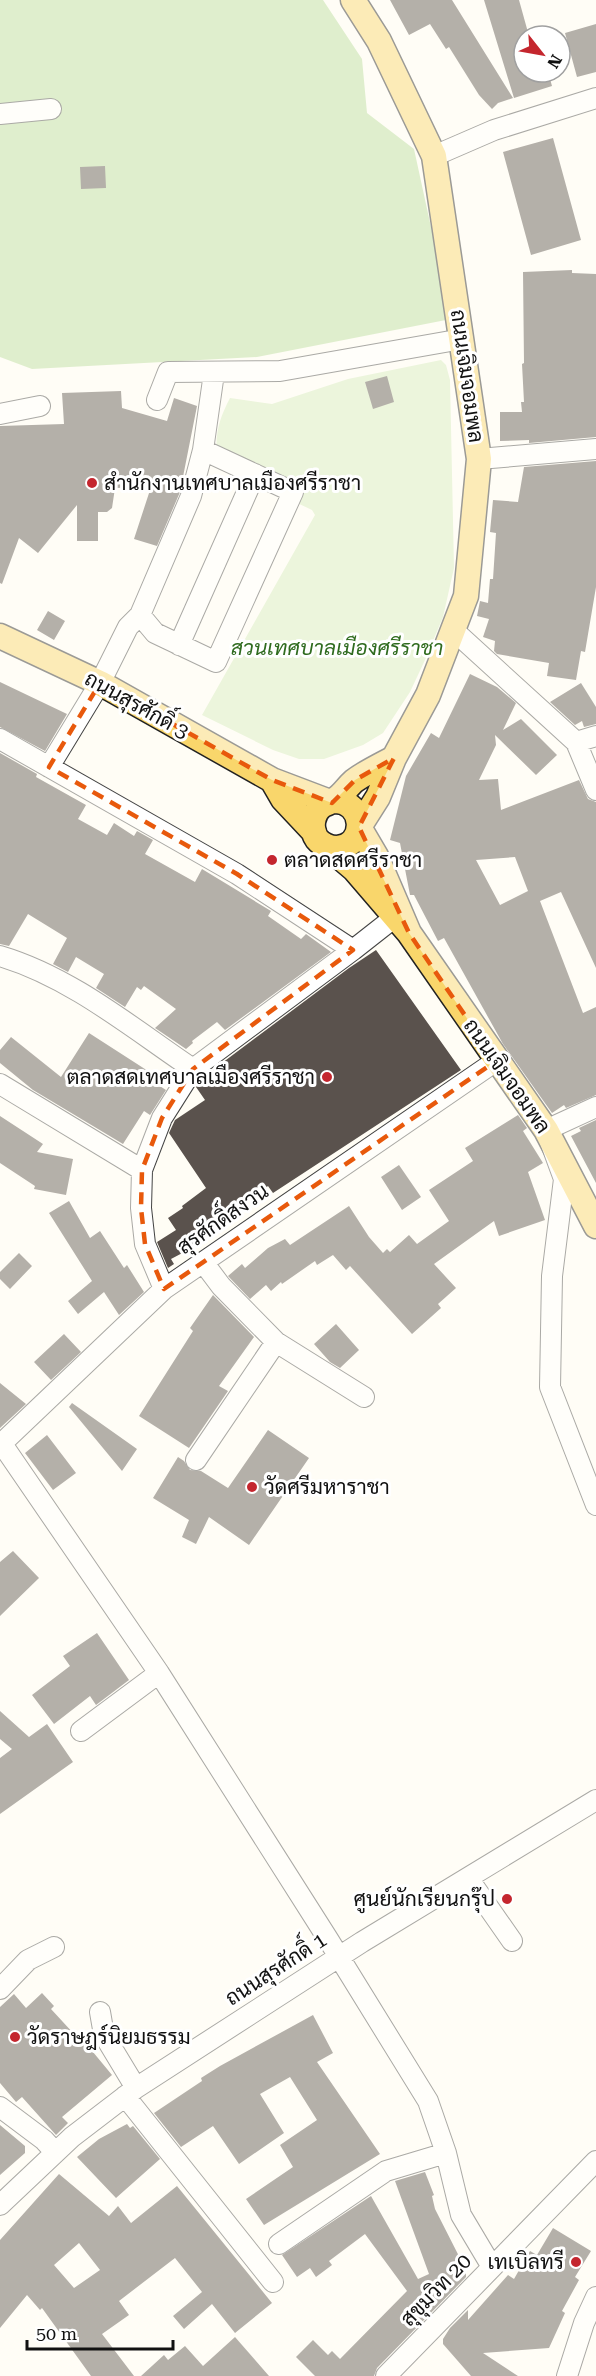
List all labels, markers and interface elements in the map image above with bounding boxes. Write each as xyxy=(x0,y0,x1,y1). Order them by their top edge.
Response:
north arrow xyxy=(512,24,572,84)
text: N xyxy=(543,51,566,72)
street label: ถนนเจิมจอมพล xyxy=(446,308,488,444)
place label: สำนักงานเทศบาลเมืองศรีราชา xyxy=(104,469,361,495)
marker: สำนักงานเทศบาลเมืองศรีราชา xyxy=(85,476,99,490)
park label: สวนเทศบาลเมืองศรีราชา xyxy=(231,635,443,660)
street label: ถนนสุรศักดิ์ 3 xyxy=(80,659,197,745)
place label: ตลาดสดศรีราชา xyxy=(284,847,422,872)
marker: ตลาดสดศรีราชา xyxy=(265,853,279,867)
street label: ถนนเจิมจอมพล xyxy=(459,1014,555,1138)
place label: ตลาดสดเทศบาลเมืองศรีราชา xyxy=(67,1063,315,1089)
marker: ตลาดสดเทศบาลเมืองศรีราชา xyxy=(320,1070,334,1084)
street label: สุรศักดิ์สงวน xyxy=(168,1172,274,1261)
place label: วัดศรีมหาราชา xyxy=(264,1474,390,1499)
marker: วัดศรีมหาราชา xyxy=(245,1480,259,1494)
place label: ศูนย์นักเรียนกรุ๊ป xyxy=(353,1885,495,1914)
marker: ศูนย์นักเรียนกรุ๊ป xyxy=(500,1892,514,1906)
street label: ถนนสุรศักดิ์ 1 xyxy=(217,1921,332,2012)
place label: วัดราษฎร์นิยมธรรม xyxy=(27,2023,191,2051)
marker: วัดราษฎร์นิยมธรรม xyxy=(8,2030,22,2044)
street label: สุขุมวิท 20 xyxy=(396,2249,478,2332)
place label: เทเบิลทรี xyxy=(487,2249,564,2274)
marker: เทเบิลทรี xyxy=(569,2255,583,2269)
scale bar xyxy=(27,2313,172,2351)
text: 50 m xyxy=(36,2323,77,2344)

